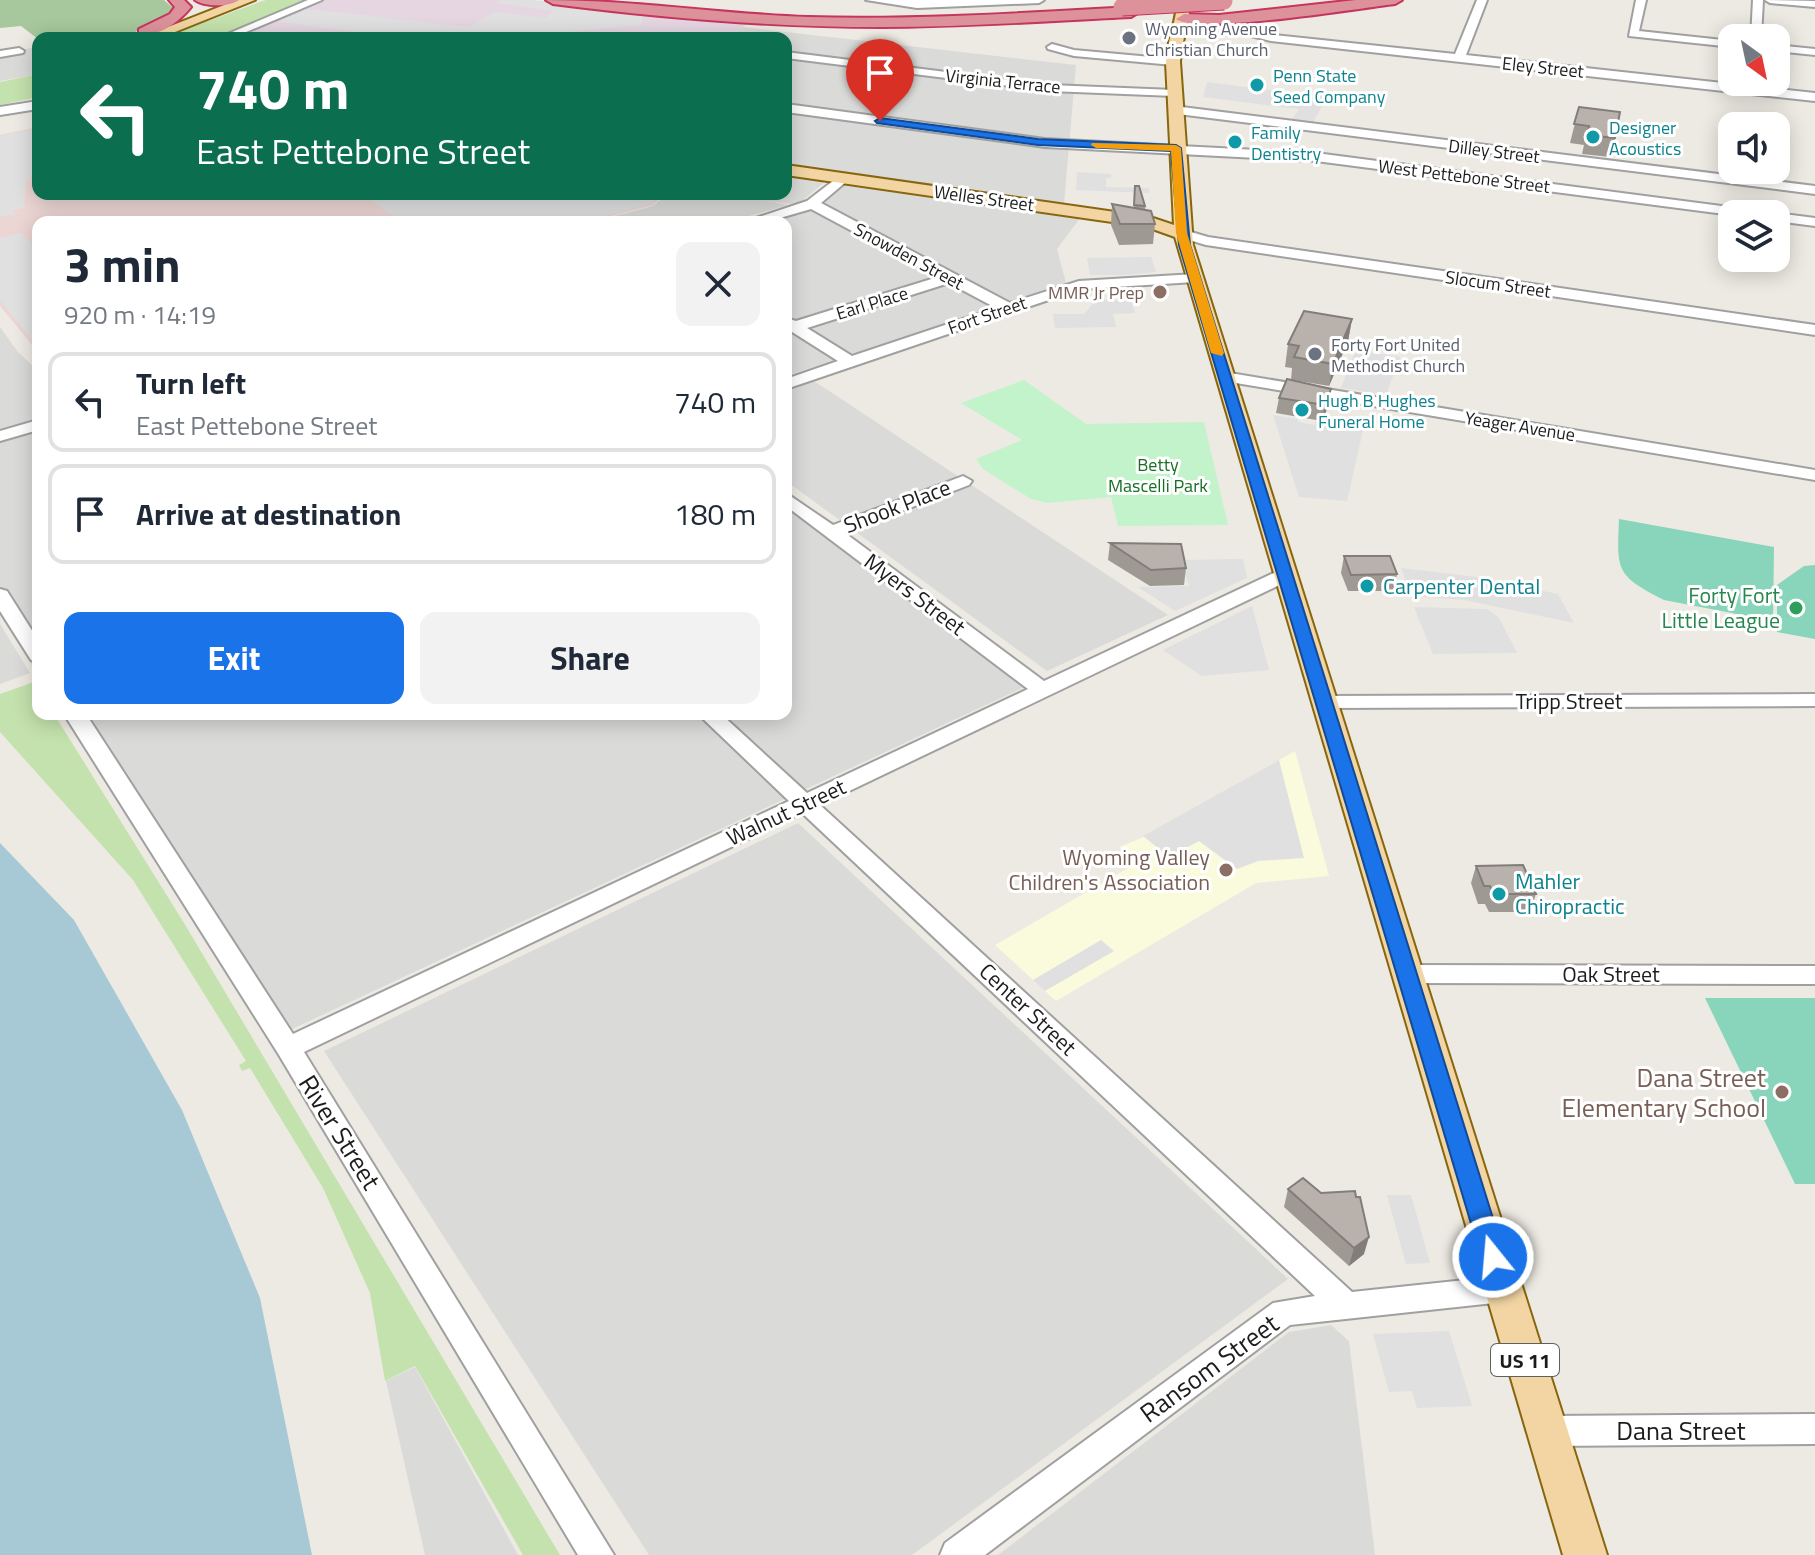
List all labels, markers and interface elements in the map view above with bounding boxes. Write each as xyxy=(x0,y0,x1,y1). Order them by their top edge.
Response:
place label: Wyoming Avenue Christian Church xyxy=(1145,15,1277,63)
north arrow xyxy=(1718,24,1790,96)
map controls xyxy=(1718,24,1790,272)
marker: Wyoming Avenue Christian Church xyxy=(1120,29,1138,47)
pin xyxy=(846,39,914,121)
text: 740 m xyxy=(196,46,349,131)
street label: Eley Street xyxy=(1501,49,1586,85)
icon: arrive xyxy=(858,51,902,95)
street label: Virginia Terrace xyxy=(944,62,1062,100)
place label: Penn State Seed Company xyxy=(1273,62,1386,110)
icon: left xyxy=(64,64,168,168)
marker: Penn State Seed Company xyxy=(1248,76,1266,94)
button: sound xyxy=(1718,112,1790,184)
place label: Designer Acoustics xyxy=(1609,114,1681,162)
place label: Family Dentistry xyxy=(1251,119,1321,167)
text: East Pettebone Street xyxy=(196,123,530,178)
marker: Designer Acoustics xyxy=(1584,128,1602,146)
street label: Dilley Street xyxy=(1447,132,1542,170)
marker: Family Dentistry xyxy=(1226,133,1244,151)
street label: West Pettebone Street xyxy=(1377,152,1552,200)
street label: Welles Street xyxy=(932,178,1036,218)
button: layers xyxy=(1718,200,1790,272)
street label: Snowden Street xyxy=(849,216,969,297)
text: 3 min xyxy=(64,228,181,301)
button: close xyxy=(676,242,760,326)
street label: Slocum Street xyxy=(1444,263,1553,305)
street label: Earl Place xyxy=(833,279,911,327)
place label: MMR Jr Prep xyxy=(1048,279,1144,306)
marker: MMR Jr Prep xyxy=(1151,283,1169,301)
street label: Fort Street xyxy=(944,289,1031,341)
text: 920 m · 14:19 xyxy=(64,295,216,334)
place label: Forty Fort United Methodist Church xyxy=(1331,331,1465,379)
marker: Forty Fort United Methodist Church xyxy=(1306,345,1324,363)
text: Turn left xyxy=(136,360,246,406)
text: 740 m xyxy=(674,379,756,425)
icon: left xyxy=(68,380,112,424)
place label: Hugh B Hughes Funeral Home xyxy=(1318,387,1436,435)
marker: Hugh B Hughes Funeral Home xyxy=(1293,401,1311,419)
street label: Yeager Avenue xyxy=(1463,404,1577,448)
text: East Pettebone Street xyxy=(136,406,377,445)
park label: Betty Mascelli Park xyxy=(1108,451,1208,499)
street label: Shook Place xyxy=(839,470,955,542)
text: Arrive at destination xyxy=(136,491,401,537)
text: 180 m xyxy=(674,491,756,537)
icon: arrive xyxy=(68,492,112,536)
street label: Myers Street xyxy=(857,544,973,644)
place label: Carpenter Dental xyxy=(1383,569,1540,603)
marker: Carpenter Dental xyxy=(1358,577,1376,595)
place label: Forty Fort Little League xyxy=(1662,578,1780,637)
marker: Forty Fort Little League xyxy=(1787,599,1805,617)
button: Exit xyxy=(64,612,404,704)
button: Share xyxy=(420,612,760,704)
street label: Tripp Street xyxy=(1516,684,1623,718)
street label: Walnut Street xyxy=(721,769,851,854)
place label: Wyoming Valley Children's Association xyxy=(1009,840,1210,899)
marker: Wyoming Valley Children's Association xyxy=(1217,861,1235,879)
place label: Mahler Chiropractic xyxy=(1515,864,1625,923)
marker: Mahler Chiropractic xyxy=(1490,885,1508,903)
street label: Center Street xyxy=(972,955,1085,1063)
street label: Oak Street xyxy=(1562,957,1660,991)
place label: Dana Street Elementary School xyxy=(1561,1058,1766,1127)
street label: River Street xyxy=(289,1067,391,1197)
marker: Dana Street Elementary School xyxy=(1773,1083,1791,1101)
position arrow xyxy=(1451,1215,1535,1299)
street label: Ransom Street xyxy=(1131,1304,1287,1432)
road number: US 11 xyxy=(1491,1344,1559,1376)
street label: Dana Street xyxy=(1616,1411,1746,1450)

